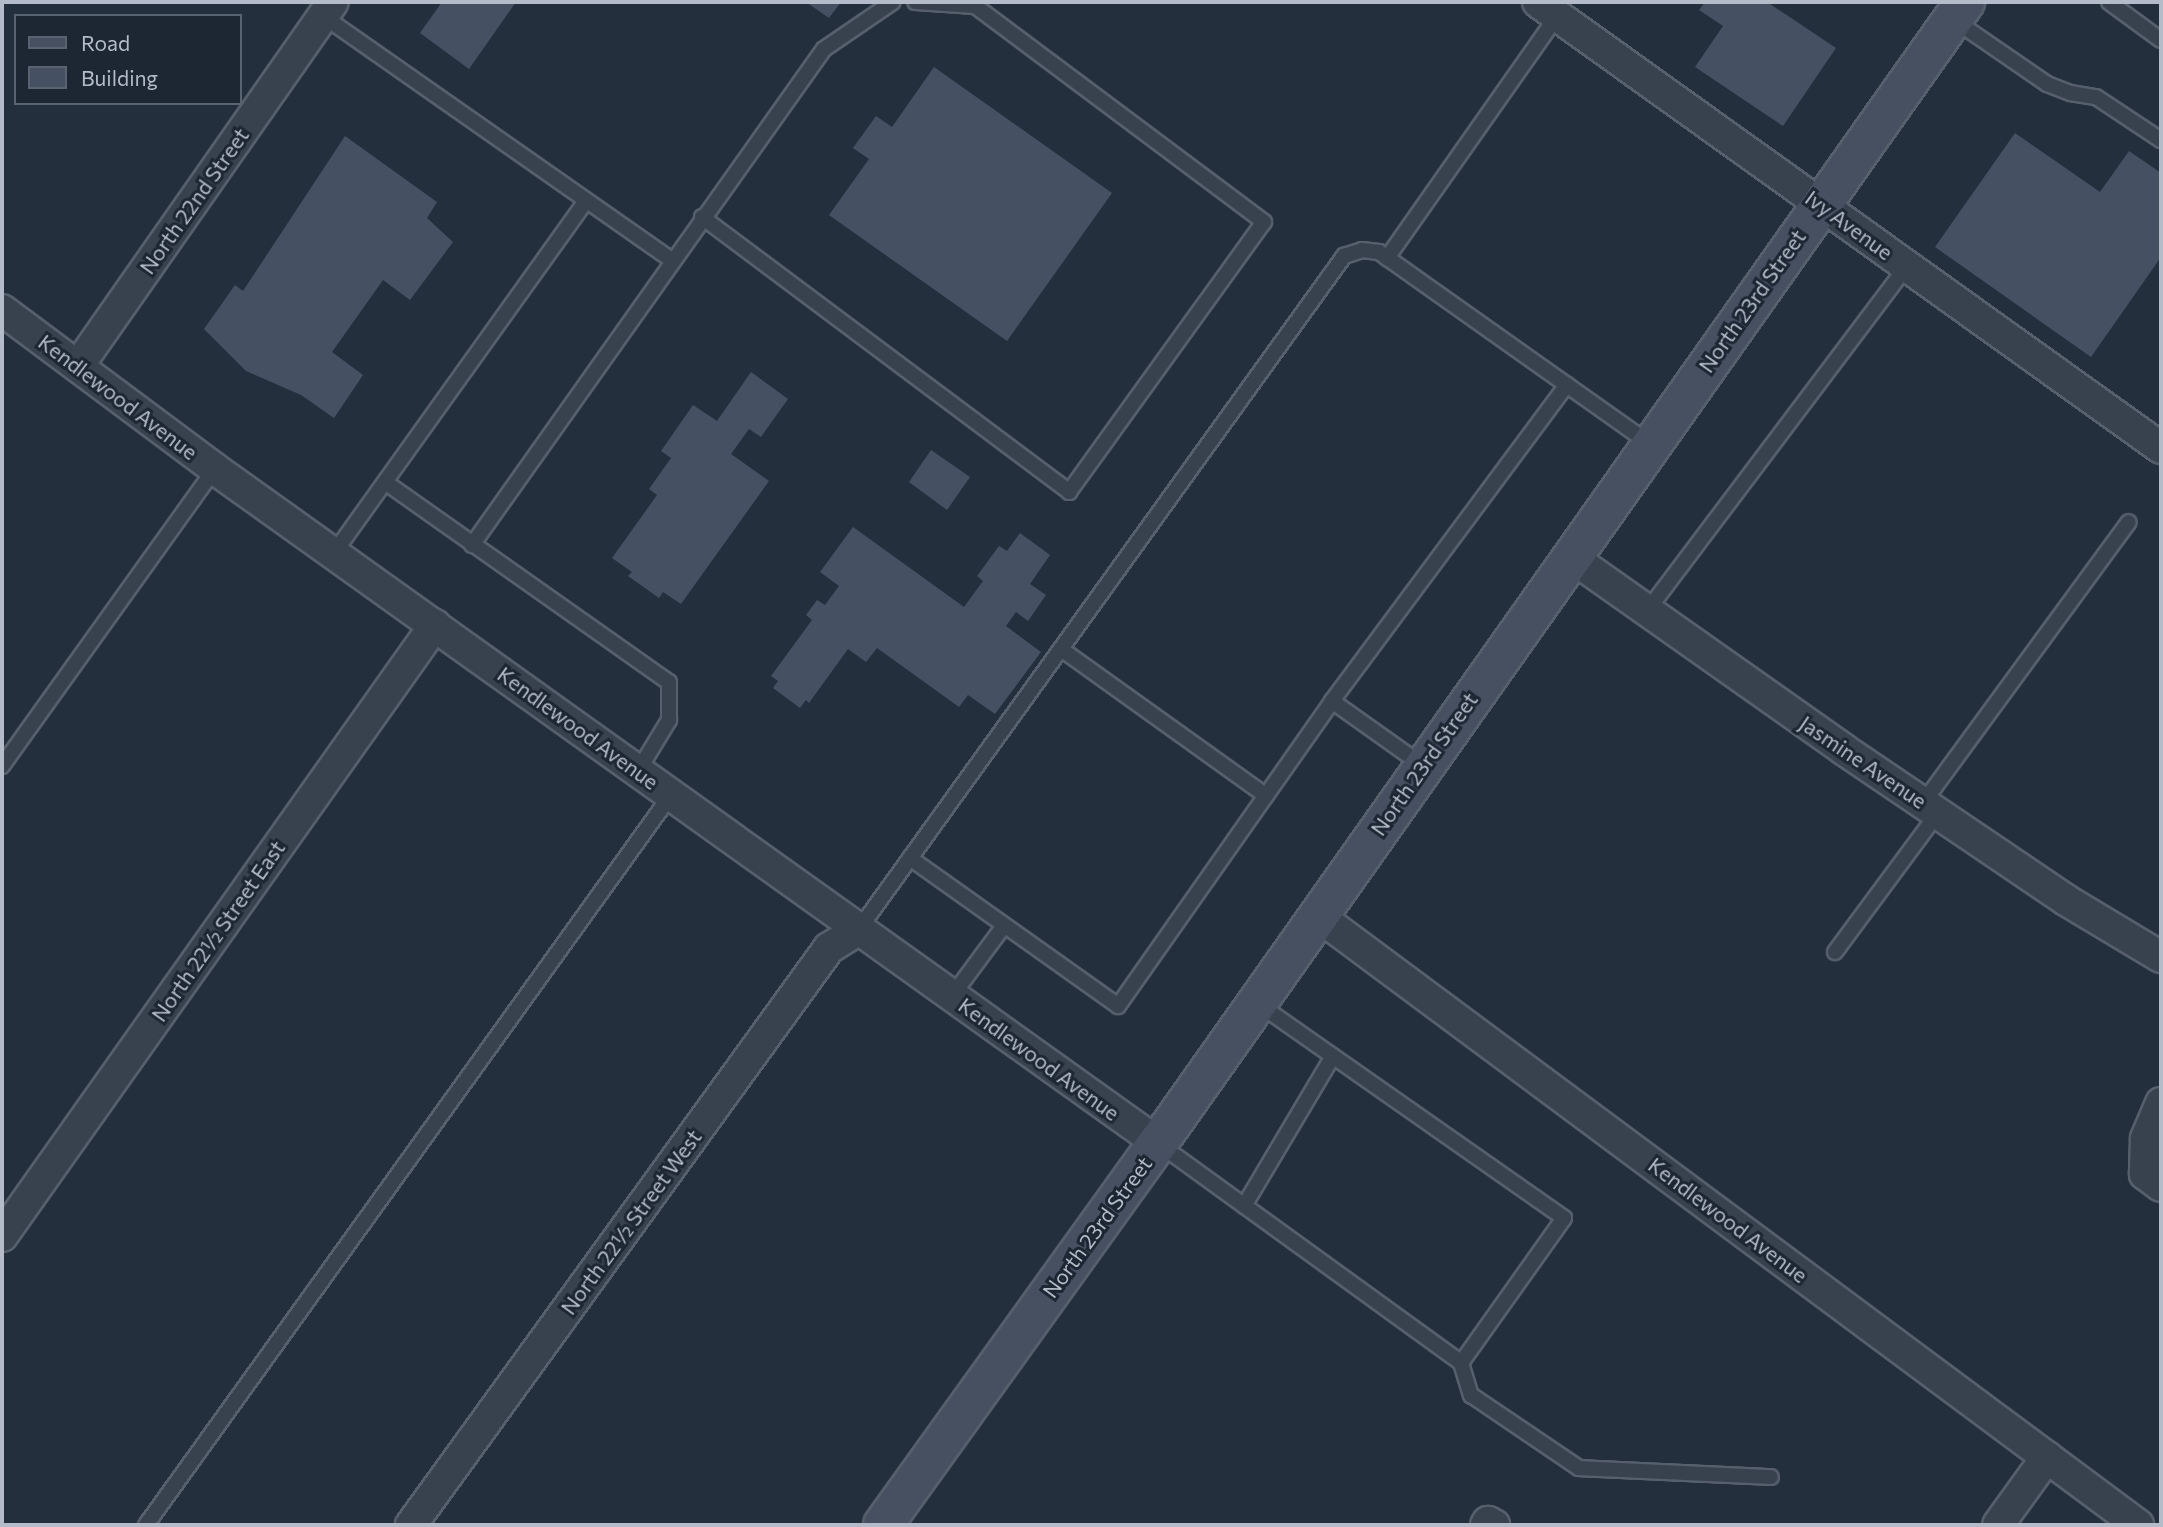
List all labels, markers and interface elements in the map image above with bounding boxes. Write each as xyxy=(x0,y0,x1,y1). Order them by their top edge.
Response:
legend xyxy=(14,14,242,105)
text: Road xyxy=(81,30,130,55)
text: Building xyxy=(81,65,158,90)
street label: North 22nd Street xyxy=(134,123,254,279)
street label: Ivy Avenue xyxy=(1801,185,1897,265)
street label: North 23rd Street xyxy=(1693,225,1811,377)
street label: Kendlewood Avenue xyxy=(34,329,202,465)
street label: Kendlewood Avenue xyxy=(493,661,663,795)
street label: North 23rd Street xyxy=(1365,688,1483,840)
street label: Jasmine Avenue xyxy=(1795,710,1931,814)
street label: North 22½ Street East xyxy=(146,836,290,1026)
street label: Kendlewood Avenue xyxy=(954,992,1124,1126)
street label: North 22½ Street West xyxy=(555,1125,707,1319)
street label: North 23rd Street xyxy=(1037,1151,1157,1303)
street label: Kendlewood Avenue xyxy=(1644,1152,1812,1288)

